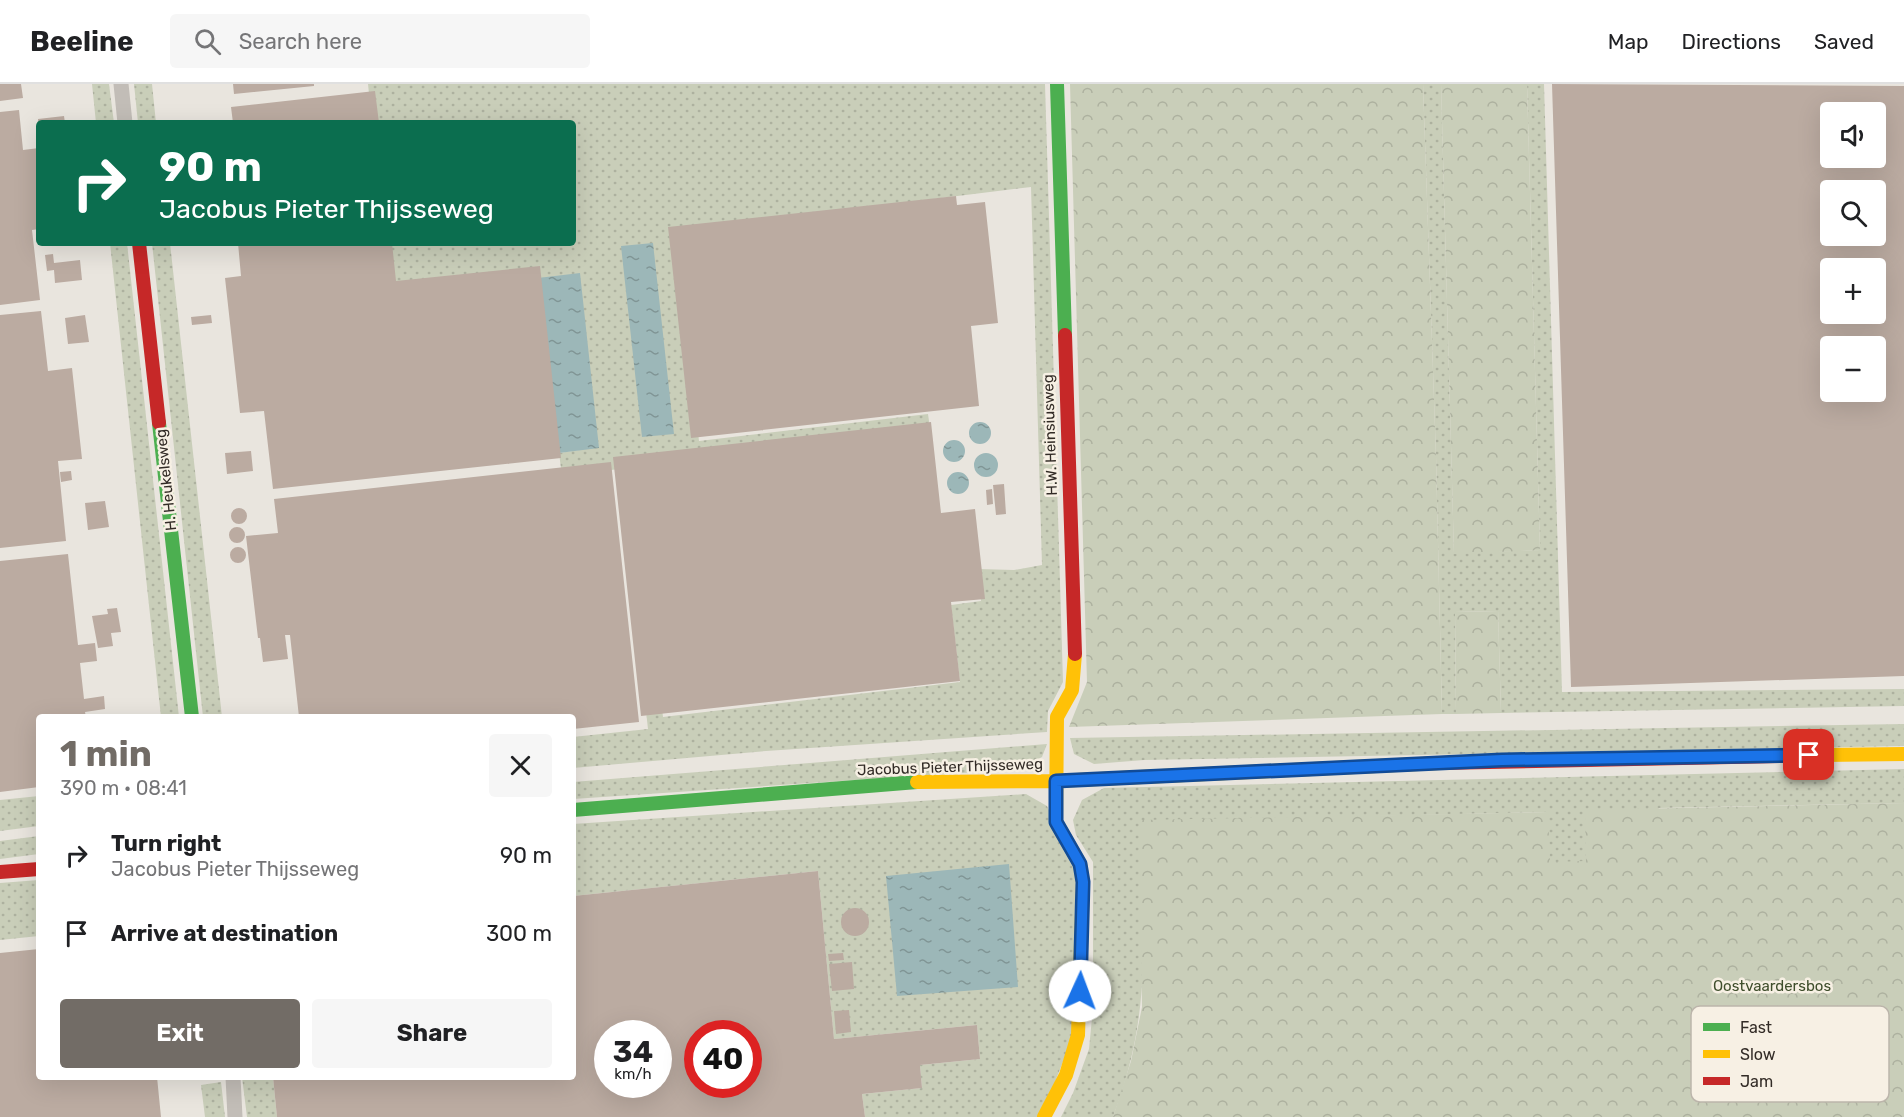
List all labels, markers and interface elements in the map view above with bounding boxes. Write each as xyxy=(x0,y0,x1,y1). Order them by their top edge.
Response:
search box xyxy=(170,14,590,68)
text: Beeline xyxy=(30,25,134,58)
icon: search xyxy=(191,25,224,58)
text: Search here xyxy=(239,28,362,55)
text: Map xyxy=(1608,29,1649,54)
text: Directions xyxy=(1682,29,1781,54)
text: Saved xyxy=(1814,29,1874,54)
map controls xyxy=(1820,102,1886,402)
button: sound xyxy=(1820,102,1886,168)
text: 90 m xyxy=(159,142,262,192)
icon: right xyxy=(60,144,138,222)
button: search xyxy=(1820,180,1886,246)
text: Jacobus Pieter Thijsseweg xyxy=(159,193,494,225)
button: + xyxy=(1820,258,1886,324)
button: − xyxy=(1820,336,1886,402)
street label: H.W. Heinsiusweg xyxy=(1039,374,1061,496)
street label: H. Heukelsweg xyxy=(152,428,180,532)
pin xyxy=(1783,729,1834,780)
text: 1 min xyxy=(60,732,152,775)
button: close xyxy=(489,734,552,797)
icon: arrive xyxy=(1792,738,1825,771)
street label: Jacobus Pieter Thijsseweg xyxy=(857,755,1043,779)
text: 390 m · 08:41 xyxy=(60,776,187,800)
text: Turn right xyxy=(111,830,221,857)
icon: right xyxy=(60,839,93,872)
text: 90 m xyxy=(500,842,552,869)
text: Jacobus Pieter Thijsseweg xyxy=(111,857,359,881)
icon: arrive xyxy=(60,917,93,950)
text: Arrive at destination xyxy=(111,920,338,947)
text: 300 m xyxy=(486,920,552,947)
position arrow xyxy=(1048,959,1112,1023)
park label: Oostvaardersbos xyxy=(1713,977,1831,995)
button: Exit xyxy=(60,999,300,1068)
button: Share xyxy=(312,999,552,1068)
legend xyxy=(1691,1006,1889,1102)
text: Fast xyxy=(1740,1018,1772,1037)
speed limit sign: 40 xyxy=(684,1020,762,1098)
text: 34 xyxy=(613,1034,653,1070)
text: Slow xyxy=(1740,1045,1776,1064)
text: km/h xyxy=(614,1065,652,1083)
text: Jam xyxy=(1740,1072,1773,1091)

